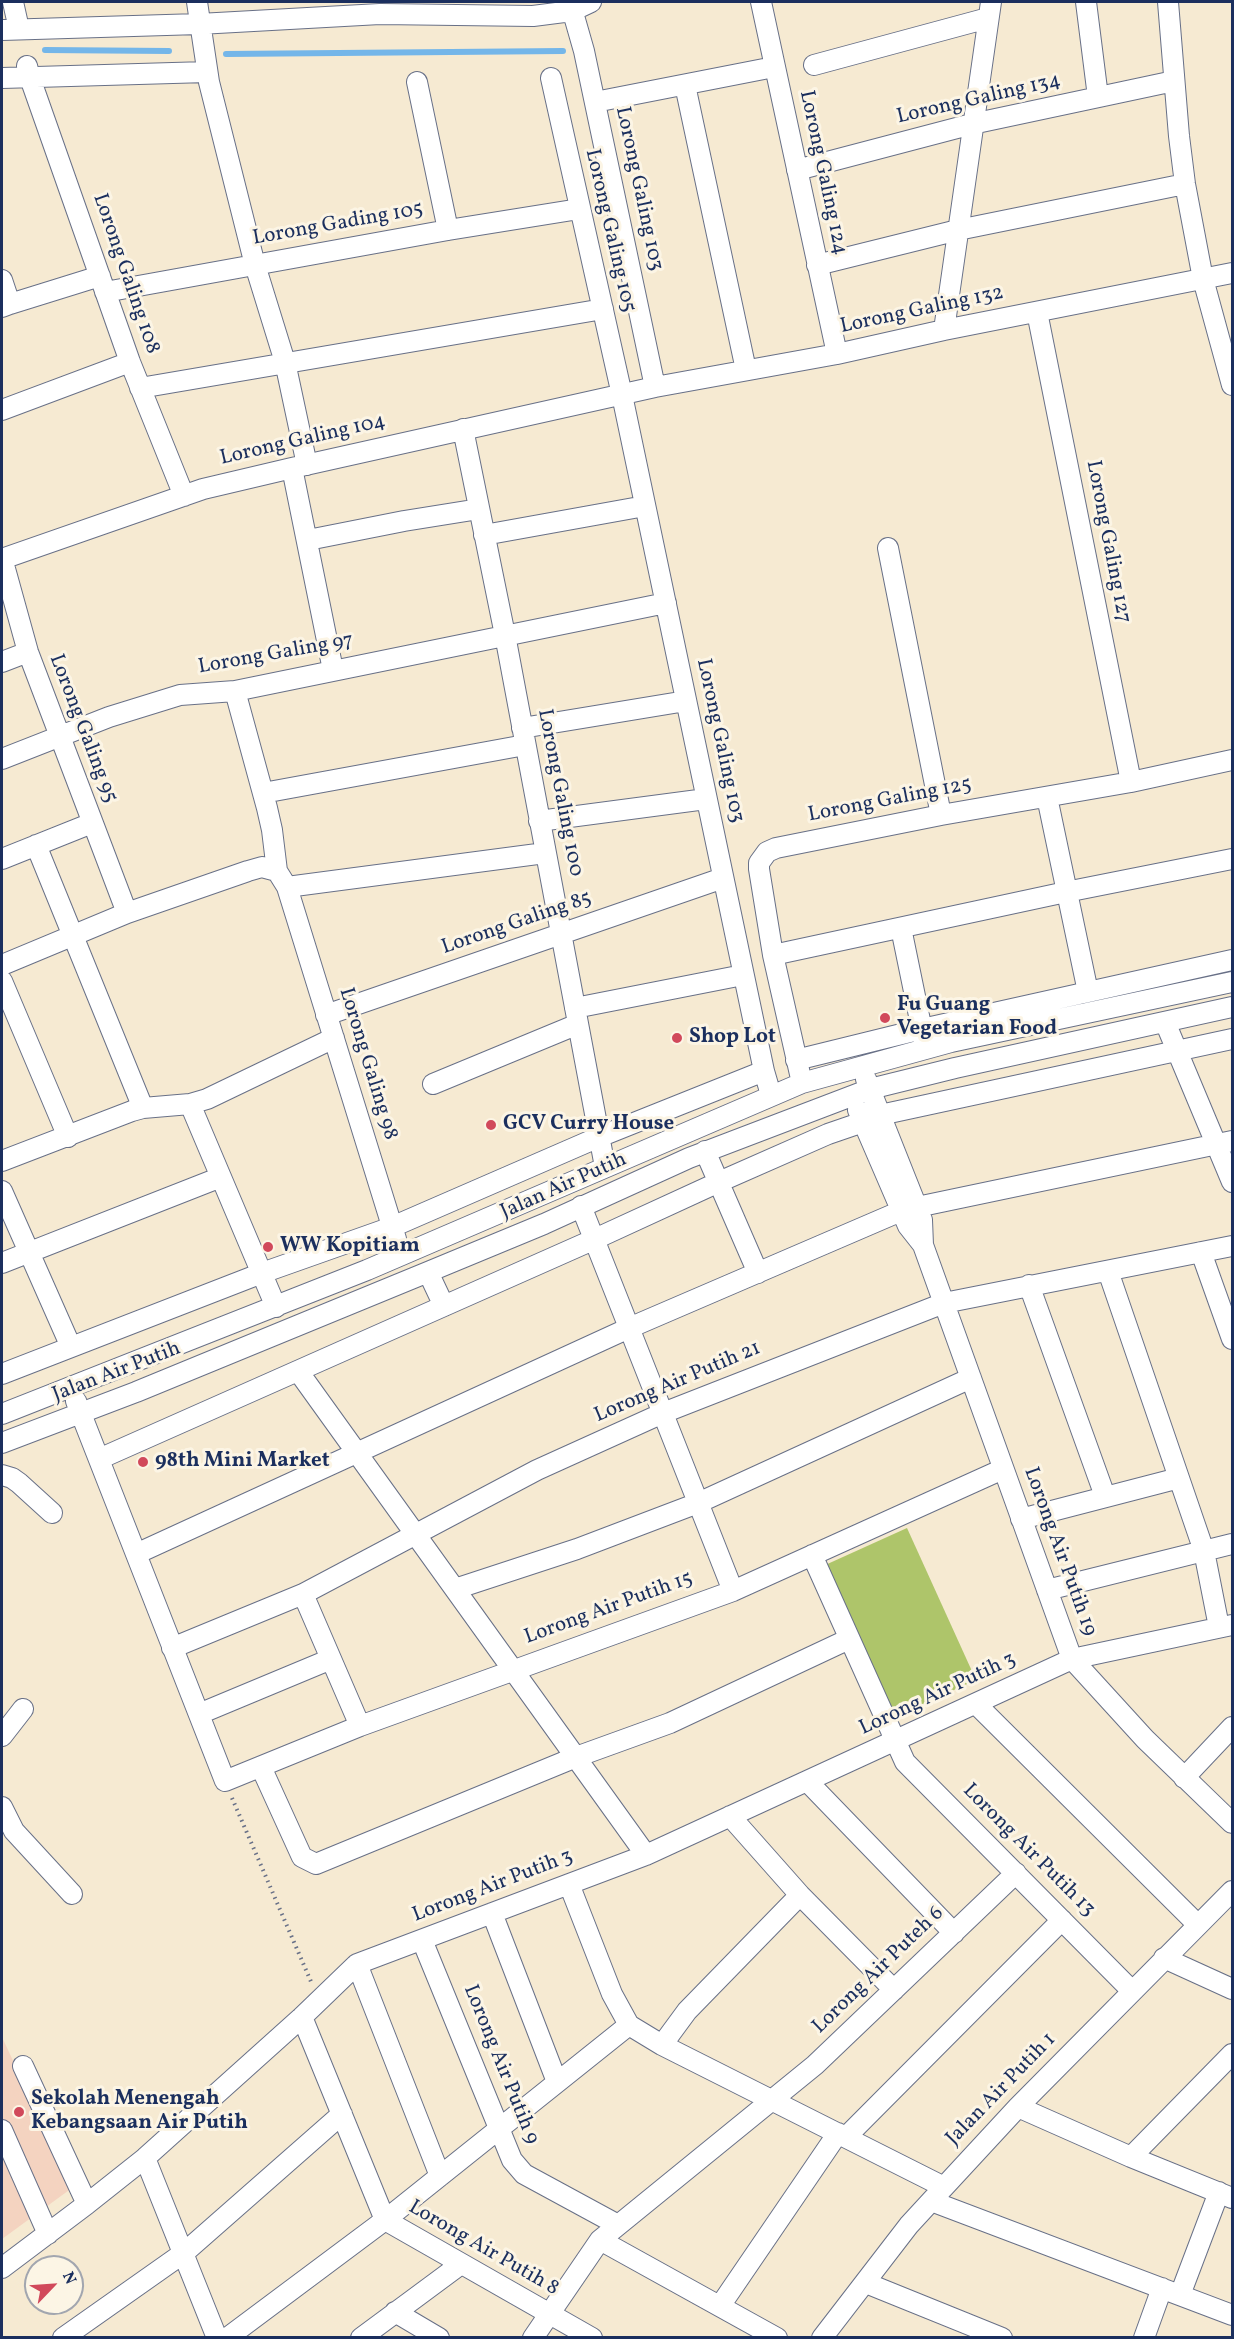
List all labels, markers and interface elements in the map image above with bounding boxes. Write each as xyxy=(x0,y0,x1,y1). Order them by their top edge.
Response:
street label: Lorong Galing 134 xyxy=(894,69,1064,131)
street label: Lorong Galing 124 xyxy=(792,88,852,258)
street label: Lorong Galing 103 xyxy=(608,105,668,273)
street label: Lorong Galing 105 xyxy=(578,147,640,315)
street label: Lorong Galing 108 xyxy=(86,191,164,357)
street label: Lorong Gading 105 xyxy=(251,198,425,252)
street label: Lorong Galing 132 xyxy=(838,281,1006,341)
street label: Lorong Galing 104 xyxy=(218,410,388,472)
street label: Lorong Galing 127 xyxy=(1079,458,1135,626)
street label: Lorong Galing 97 xyxy=(196,629,356,681)
street label: Lorong Galing 95 xyxy=(42,651,122,807)
street label: Lorong Galing 103 xyxy=(689,657,749,825)
street label: Lorong Galing 100 xyxy=(530,707,588,879)
street label: Lorong Galing 125 xyxy=(806,773,974,829)
street label: Lorong Galing 85 xyxy=(439,887,595,961)
street label: Lorong Galing 98 xyxy=(332,985,402,1143)
place label: Fu Guang Vegetarian Food xyxy=(897,993,1057,1043)
marker: Fu Guang Vegetarian Food xyxy=(878,1011,892,1025)
place label: Shop Lot xyxy=(689,1025,776,1051)
marker: Shop Lot xyxy=(670,1031,684,1045)
place label: GCV Curry House xyxy=(503,1112,674,1138)
marker: GCV Curry House xyxy=(484,1118,498,1132)
street label: Jalan Air Putih xyxy=(497,1148,631,1226)
place label: WW Kopitiam xyxy=(280,1234,420,1260)
marker: WW Kopitiam xyxy=(261,1240,275,1254)
street label: Jalan Air Putih xyxy=(49,1337,185,1409)
street label: Lorong Air Putih 21 xyxy=(591,1337,765,1429)
place label: 98th Mini Market xyxy=(155,1449,330,1475)
marker: 98th Mini Market xyxy=(136,1455,150,1469)
street label: Lorong Air Putih 19 xyxy=(1017,1464,1101,1640)
street label: Lorong Air Putih 15 xyxy=(521,1567,697,1651)
street label: Lorong Air Putih 3 xyxy=(856,1648,1020,1742)
street label: Lorong Air Putih 13 xyxy=(956,1779,1100,1923)
street label: Lorong Air Putih 3 xyxy=(409,1845,577,1929)
street label: Lorong Air Puteh 6 xyxy=(808,1902,950,2040)
street label: Lorong Air Putih 9 xyxy=(457,1982,543,2148)
street label: Jalan Air Putih 1 xyxy=(942,2028,1062,2152)
place label: Sekolah Menengah Kebangsaan Air Putih xyxy=(31,2087,248,2137)
marker: Sekolah Menengah Kebangsaan Air Putih xyxy=(12,2105,26,2119)
street label: Lorong Air Putih 8 xyxy=(403,2196,563,2302)
north arrow xyxy=(24,2255,84,2315)
text: N xyxy=(56,2268,81,2288)

